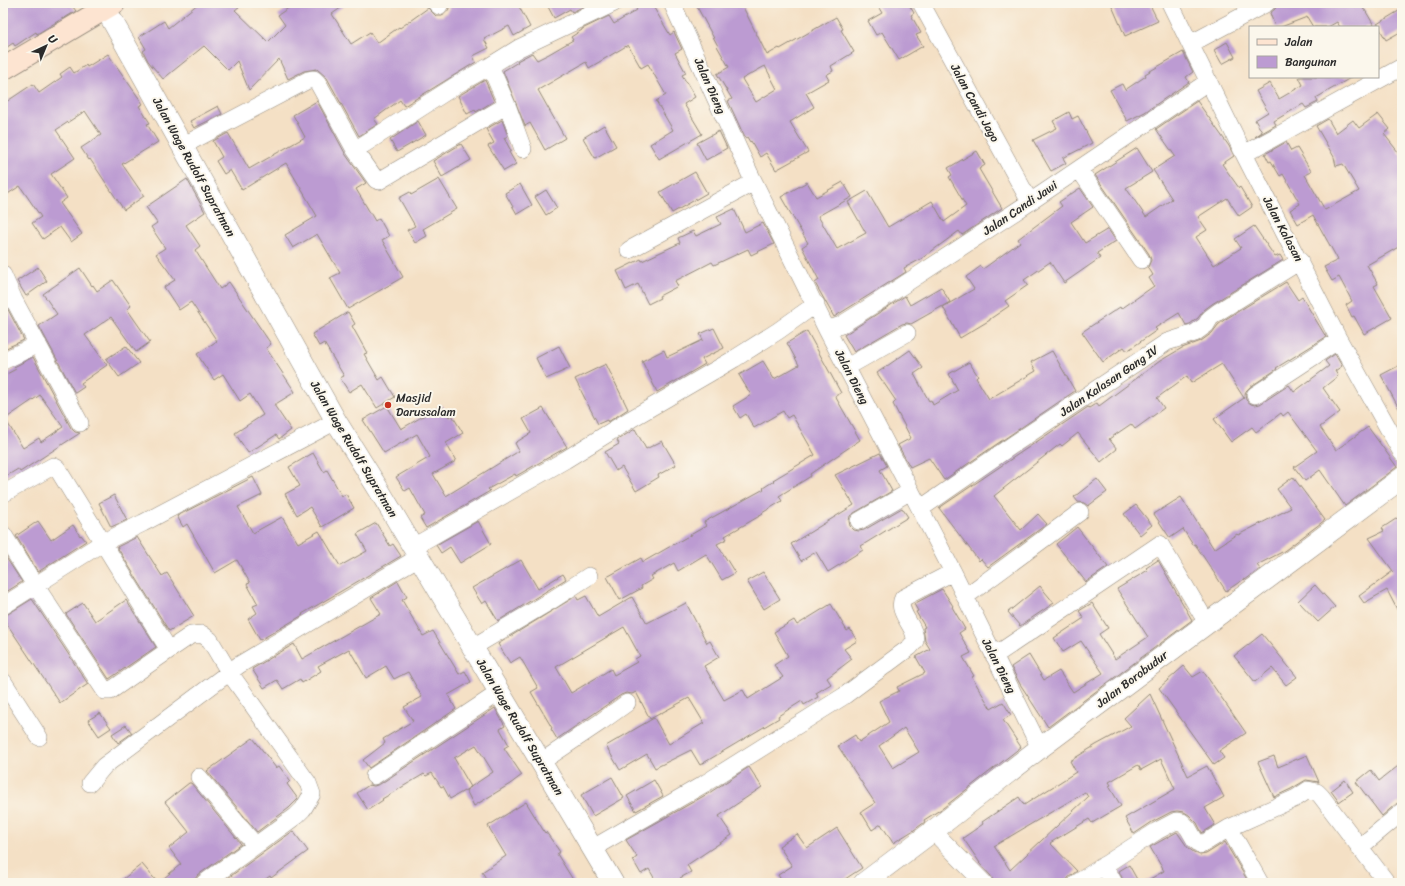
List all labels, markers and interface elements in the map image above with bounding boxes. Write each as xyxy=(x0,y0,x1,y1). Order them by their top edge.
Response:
north arrow xyxy=(26,26,66,66)
legend xyxy=(1249,26,1379,78)
text: U xyxy=(43,30,62,49)
text: Jalan xyxy=(1284,31,1313,53)
text: Bangunan xyxy=(1285,51,1337,73)
street label: Jalan Dieng xyxy=(687,53,732,118)
street label: Jalan Candi Jago xyxy=(944,59,1006,146)
street label: Jalan Wage Rudolf Supratman xyxy=(146,92,242,241)
street label: Jalan Candi Jawi xyxy=(977,174,1063,242)
street label: Jalan Kalasan xyxy=(1256,191,1310,266)
street label: Jalan Kalasan Gang IV xyxy=(1054,339,1164,423)
street label: Jalan Dieng xyxy=(828,344,875,409)
street label: Jalan Wage Rudolf Supratman xyxy=(304,375,404,522)
place label: Masjid Darussalam xyxy=(396,387,456,423)
marker: Masjid Darussalam xyxy=(383,400,393,410)
street label: Jalan Dieng xyxy=(975,633,1022,698)
street label: Jalan Borobudur xyxy=(1090,644,1174,714)
street label: Jalan Wage Rudolf Supratman xyxy=(470,653,570,800)

